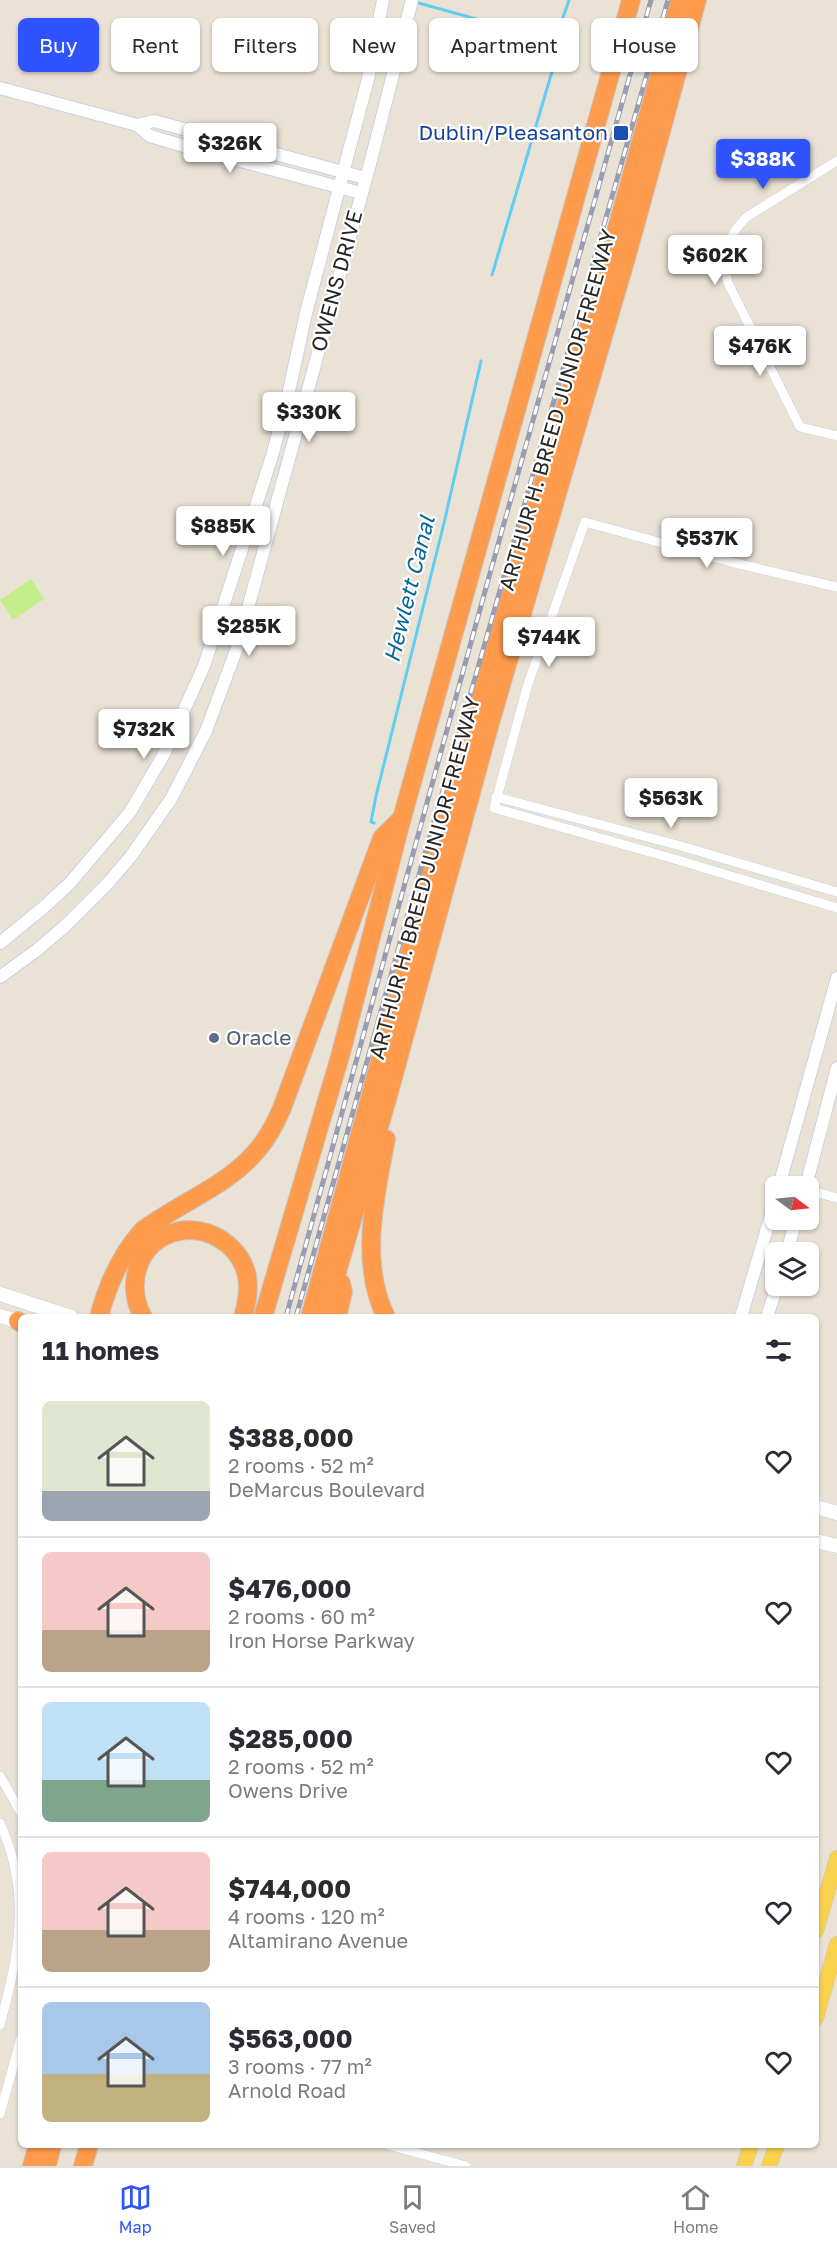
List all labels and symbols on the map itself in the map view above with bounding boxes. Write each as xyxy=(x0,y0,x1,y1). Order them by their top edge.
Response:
place label: Dublin/Pleasanton xyxy=(418,119,608,145)
pin: $326K xyxy=(188,123,272,174)
marker: Dublin/Pleasanton xyxy=(612,124,630,142)
pin: $388K xyxy=(721,139,805,190)
street label: OWENS DRIVE xyxy=(305,207,367,354)
street label: ARTHUR H. BREED JUNIOR FREEWAY xyxy=(493,226,621,593)
pin: $602K xyxy=(673,235,757,286)
pin: $476K xyxy=(718,326,802,377)
pin: $330K xyxy=(267,392,351,443)
pin: $885K xyxy=(181,506,265,557)
water label: Hewlett Canal xyxy=(377,512,440,665)
pin: $537K xyxy=(665,518,749,569)
pin: $285K xyxy=(207,606,291,657)
pin: $744K xyxy=(507,617,591,668)
street label: ARTHUR H. BREED JUNIOR FREEWAY xyxy=(363,693,485,1062)
pin: $732K xyxy=(102,709,186,760)
pin: $563K xyxy=(629,778,713,829)
place label: Oracle xyxy=(226,1024,292,1050)
marker: Oracle xyxy=(207,1031,221,1045)
north arrow xyxy=(765,1176,819,1230)

